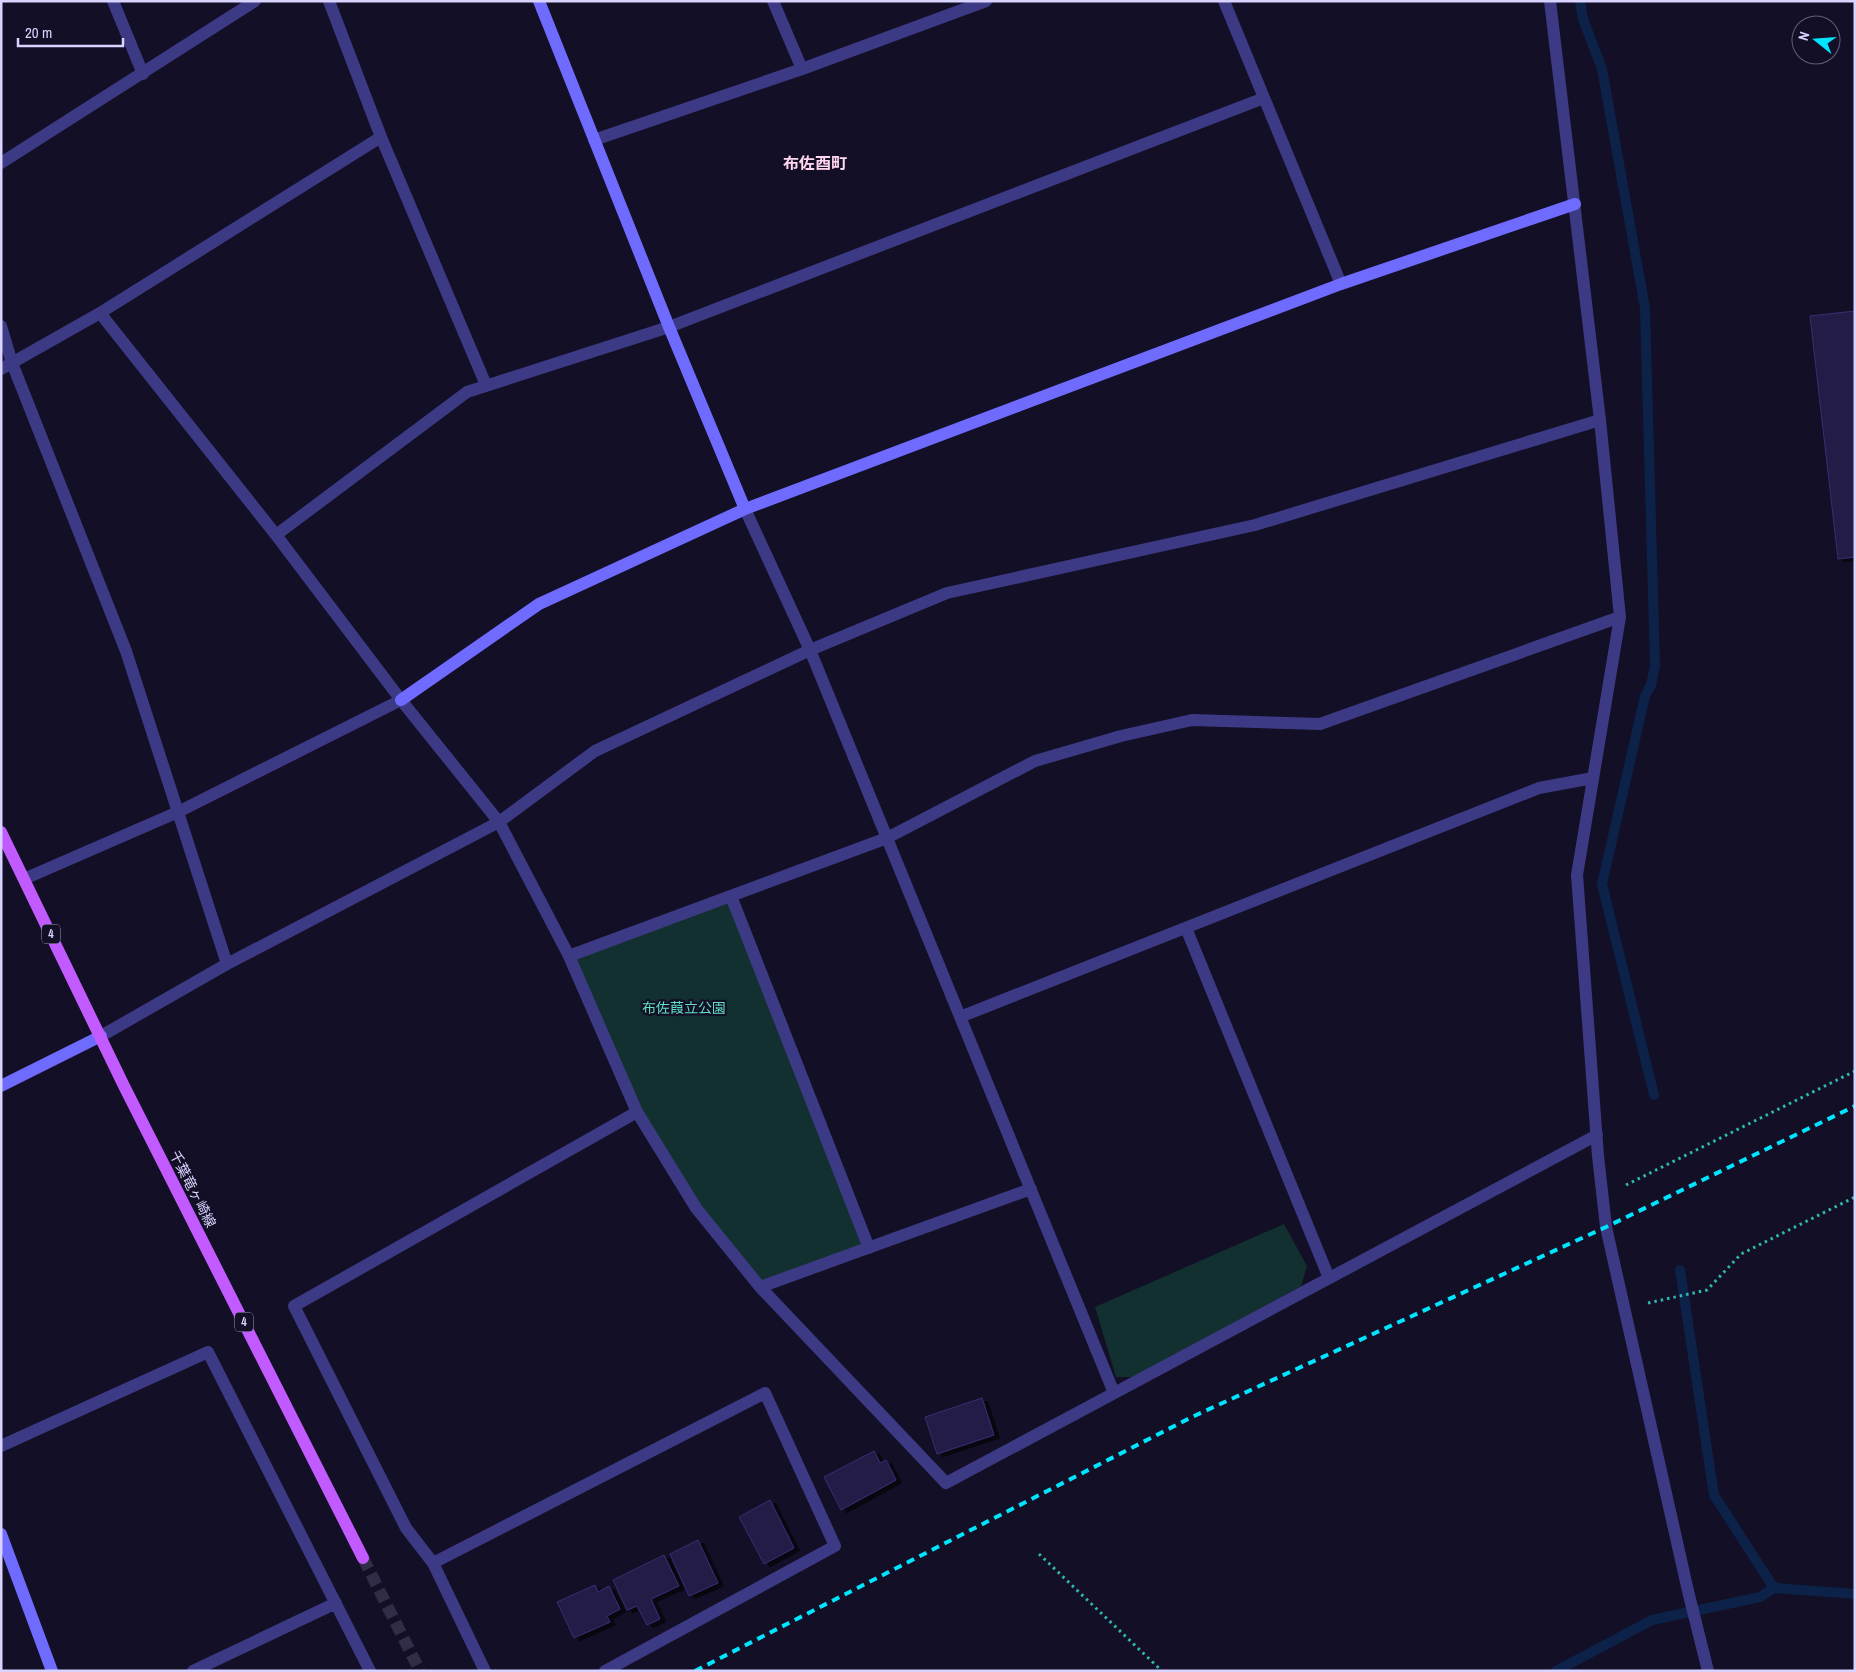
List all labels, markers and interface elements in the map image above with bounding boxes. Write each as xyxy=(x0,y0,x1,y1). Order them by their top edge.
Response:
scale bar xyxy=(18,15,122,47)
north arrow xyxy=(1791,15,1841,65)
text: 20 m xyxy=(25,22,52,43)
text: N xyxy=(1794,30,1813,43)
district label: 布佐酉町 xyxy=(783,152,847,174)
road number: 4 xyxy=(42,924,60,944)
park label: 布佐葭立公園 xyxy=(642,999,726,1017)
street label: 千葉竜ヶ崎線 xyxy=(166,1147,220,1231)
road number: 4 xyxy=(235,1312,253,1331)

